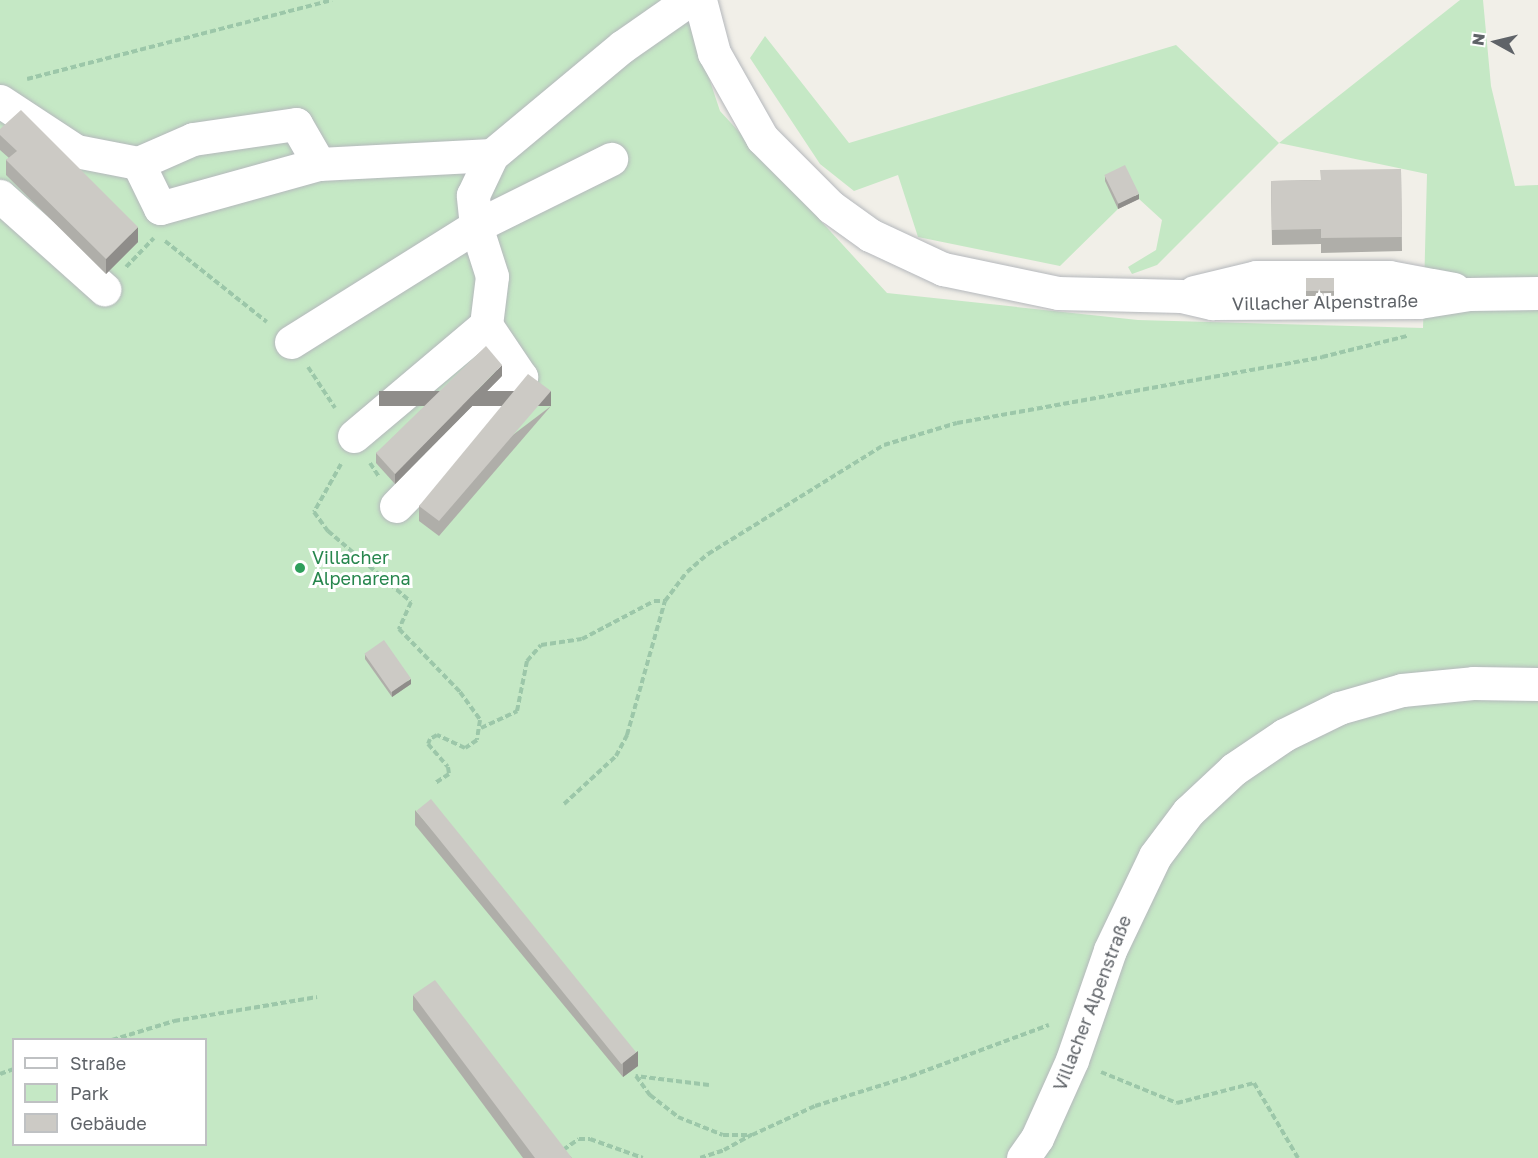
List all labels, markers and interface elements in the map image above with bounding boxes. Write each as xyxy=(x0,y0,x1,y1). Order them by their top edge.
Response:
north arrow xyxy=(1466,12,1526,72)
text: N xyxy=(1467,32,1489,47)
street label: Villacher Alpenstraße xyxy=(1232,290,1418,314)
place label: Villacher Alpenarena xyxy=(312,547,411,590)
marker: Villacher Alpenarena xyxy=(293,561,307,575)
street label: Villacher Alpenstraße xyxy=(1049,912,1135,1094)
legend xyxy=(12,1038,207,1146)
text: Straße xyxy=(70,1052,126,1074)
text: Park xyxy=(70,1082,109,1104)
text: Gebäude xyxy=(70,1112,147,1134)

